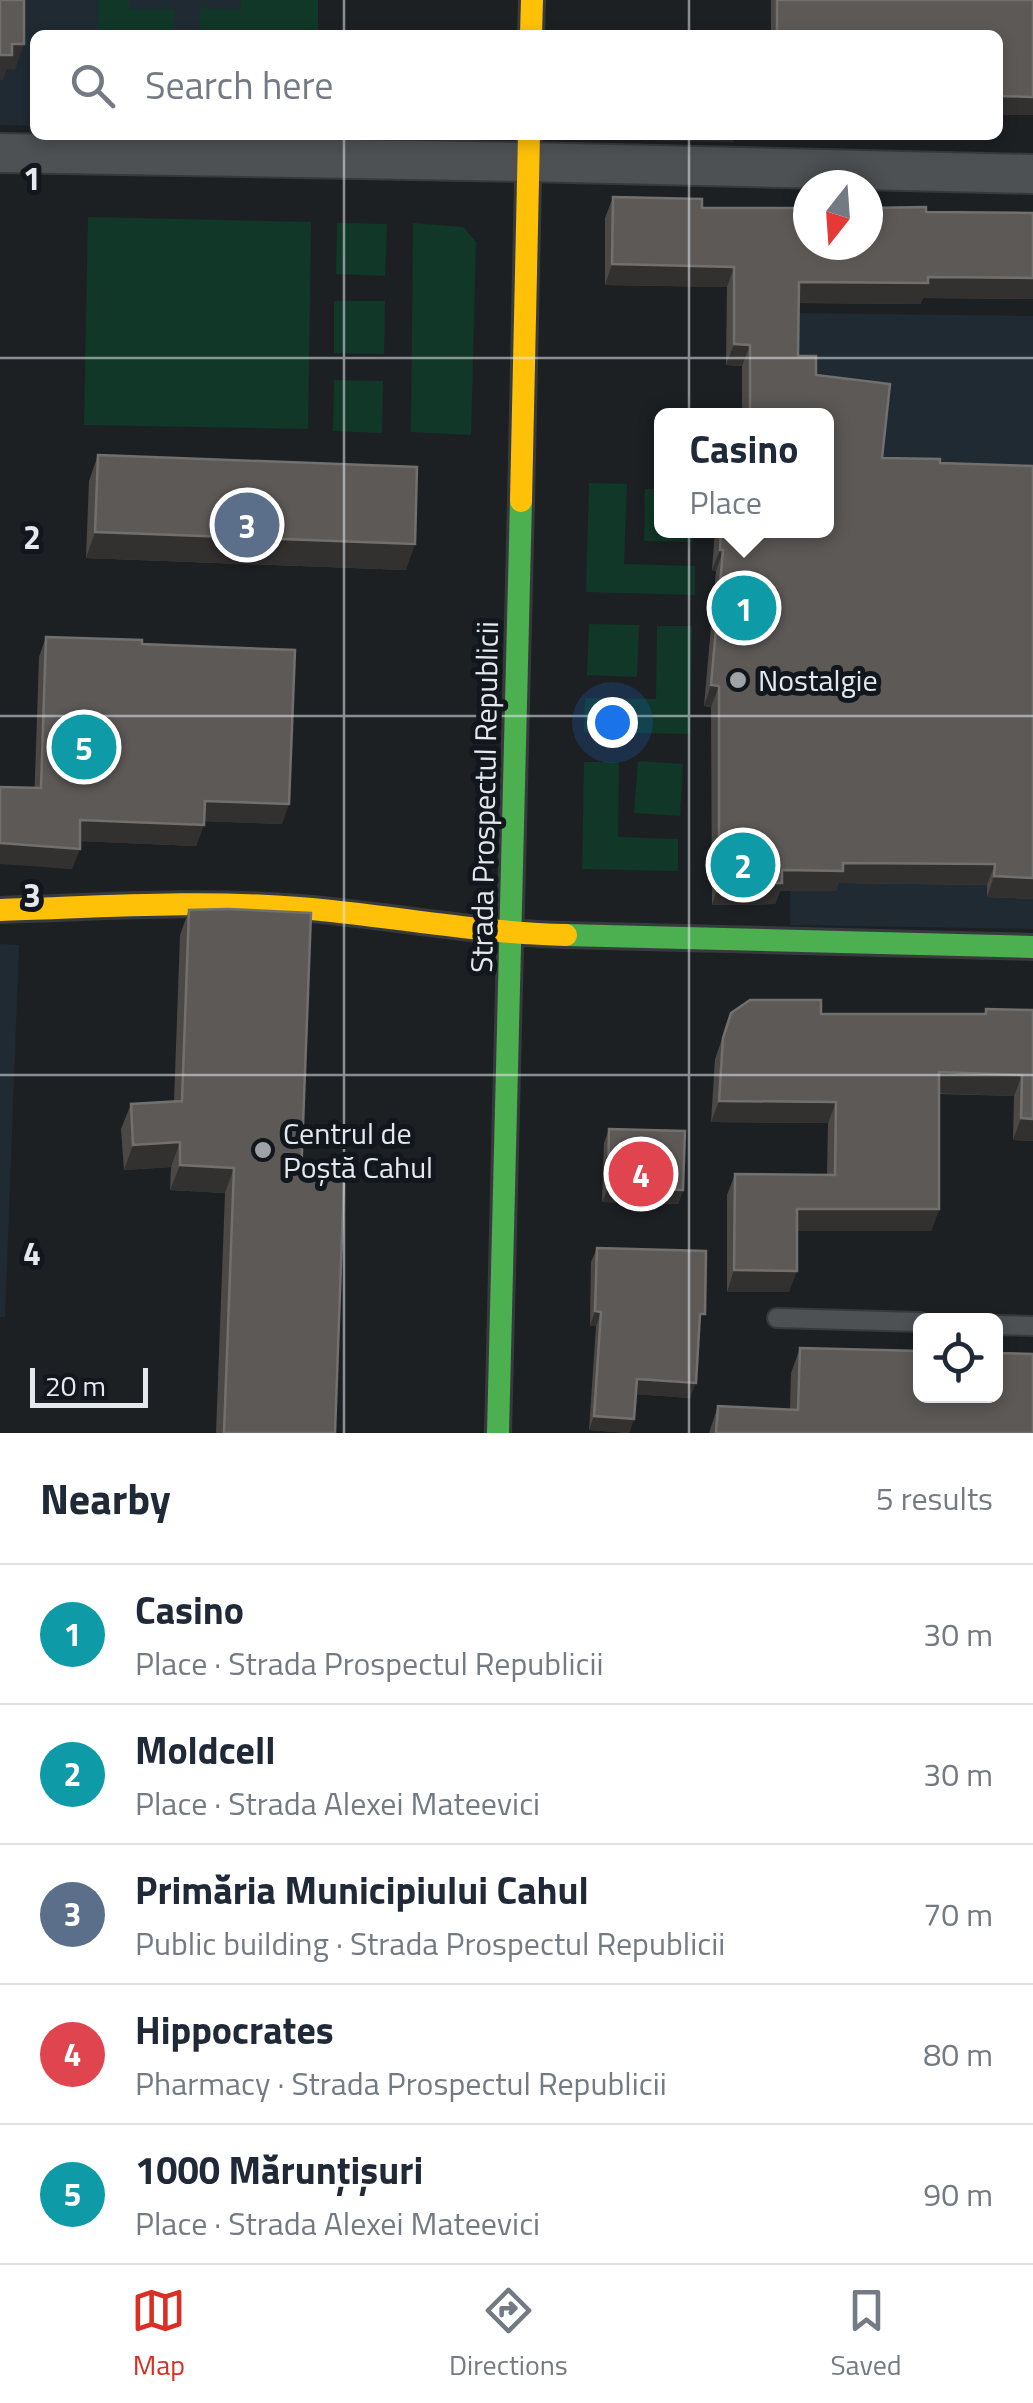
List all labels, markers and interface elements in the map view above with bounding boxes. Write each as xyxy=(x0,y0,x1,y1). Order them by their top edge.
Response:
search box xyxy=(30,30,1003,140)
text: Search here xyxy=(145,56,333,114)
icon: search xyxy=(65,58,120,113)
text: 1 xyxy=(23,154,41,202)
north arrow xyxy=(793,170,883,260)
popup xyxy=(654,408,834,538)
text: Casino xyxy=(689,420,799,478)
text: Place xyxy=(689,478,762,526)
pin: 3 xyxy=(214,488,280,562)
text: 2 xyxy=(23,513,41,561)
pin: 1 xyxy=(712,570,776,646)
street label: Strada Prospectul Republicii xyxy=(458,621,510,973)
place label: Nostalgie xyxy=(758,657,878,703)
marker: Nostalgie xyxy=(727,669,749,691)
your location xyxy=(587,697,638,748)
pin: 5 xyxy=(52,710,116,784)
pin: 2 xyxy=(710,828,776,902)
text: 3 xyxy=(23,871,41,919)
place label: Centrul de Poștă Cahul xyxy=(283,1110,433,1190)
pin: 4 xyxy=(608,1136,674,1212)
marker: Centrul de Poștă Cahul xyxy=(252,1139,274,1161)
text: 4 xyxy=(23,1229,41,1277)
map controls xyxy=(913,1313,1003,1403)
button: locate xyxy=(913,1313,1003,1403)
scale bar xyxy=(30,1363,148,1408)
text: 20 m xyxy=(45,1364,106,1407)
text: Nearby xyxy=(40,1466,171,1530)
text: 5 results xyxy=(876,1474,993,1522)
text: Casino xyxy=(135,1581,244,1639)
text: 1 xyxy=(64,1610,81,1658)
text: 30 m xyxy=(923,1610,993,1658)
text: Place · Strada Prospectul Republicii xyxy=(135,1639,604,1687)
text: Moldcell xyxy=(135,1721,275,1779)
text: 2 xyxy=(64,1750,81,1798)
text: 30 m xyxy=(923,1750,993,1798)
text: Place · Strada Alexei Mateevici xyxy=(135,1779,540,1827)
text: Primăria Municipiului Cahul xyxy=(135,1861,589,1919)
text: 3 xyxy=(64,1890,81,1938)
text: 70 m xyxy=(923,1890,993,1938)
text: Public building · Strada Prospectul Republicii xyxy=(135,1919,725,1967)
text: Hippocrates xyxy=(135,2001,334,2059)
text: 4 xyxy=(64,2030,81,2078)
text: 80 m xyxy=(923,2030,993,2078)
text: Pharmacy · Strada Prospectul Republicii xyxy=(135,2059,667,2107)
text: 1000 Mărunțișuri xyxy=(135,2141,423,2199)
text: 5 xyxy=(64,2170,81,2218)
text: 90 m xyxy=(923,2170,993,2218)
text: Place · Strada Alexei Mateevici xyxy=(135,2199,540,2247)
tab: Map xyxy=(131,2283,186,2386)
tab: Directions xyxy=(449,2283,568,2386)
tab: Saved xyxy=(830,2283,902,2386)

